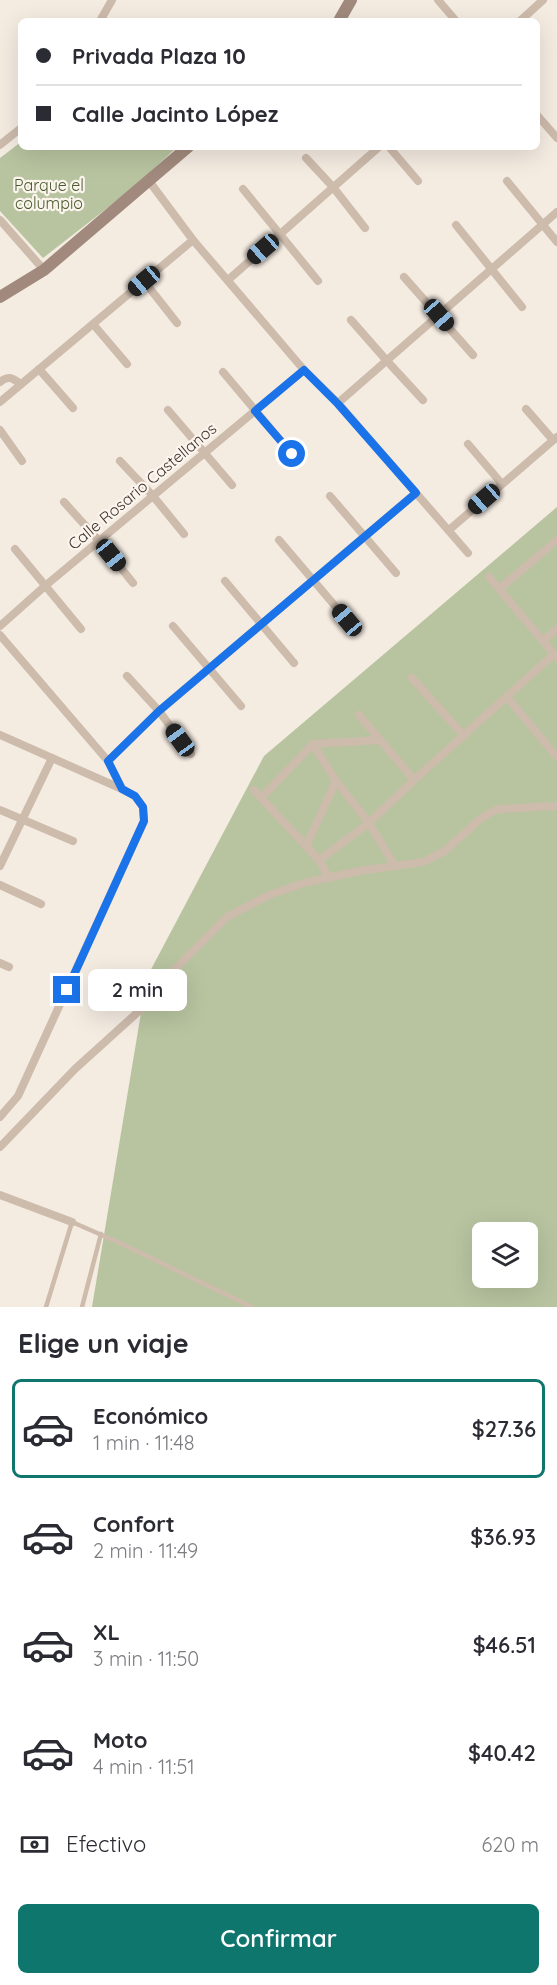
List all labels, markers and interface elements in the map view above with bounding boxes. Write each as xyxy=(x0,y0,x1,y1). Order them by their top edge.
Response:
text: Privada Plaza 10 xyxy=(72,42,246,70)
text: Calle Jacinto López xyxy=(72,100,278,128)
park label: Parque el columpio xyxy=(14,175,84,213)
car xyxy=(244,230,282,268)
car xyxy=(124,263,164,299)
car xyxy=(420,296,458,334)
street label: Calle Rosario Castellanos xyxy=(64,418,220,554)
route start xyxy=(278,440,305,467)
car xyxy=(465,480,503,518)
car xyxy=(93,535,129,575)
car xyxy=(329,600,365,640)
car xyxy=(162,720,198,760)
callout: 2 min xyxy=(88,969,187,1011)
route end xyxy=(53,976,80,1003)
text: 2 min xyxy=(112,977,163,1002)
map controls xyxy=(472,1222,538,1288)
button: layers xyxy=(472,1222,538,1288)
text: Elige un viaje xyxy=(18,1326,189,1360)
icon: car xyxy=(21,1402,75,1456)
text: Económico xyxy=(93,1402,208,1430)
text: $27.36 xyxy=(472,1415,536,1443)
text: 1 min · 11:48 xyxy=(93,1430,195,1455)
icon: car xyxy=(21,1510,75,1564)
text: Confort xyxy=(93,1510,175,1538)
text: $36.93 xyxy=(470,1523,536,1551)
text: 2 min · 11:49 xyxy=(93,1538,198,1563)
icon: car xyxy=(21,1618,75,1672)
text: XL xyxy=(93,1618,120,1646)
text: $46.51 xyxy=(473,1631,536,1659)
text: 3 min · 11:50 xyxy=(93,1646,199,1671)
icon: car xyxy=(21,1726,75,1780)
text: Moto xyxy=(93,1726,147,1754)
text: $40.42 xyxy=(468,1739,536,1767)
text: 4 min · 11:51 xyxy=(93,1754,195,1779)
icon: cash xyxy=(18,1828,51,1861)
text: Efectivo xyxy=(66,1830,146,1858)
text: 620 m xyxy=(482,1832,539,1857)
button: Confirmar xyxy=(18,1904,539,1973)

